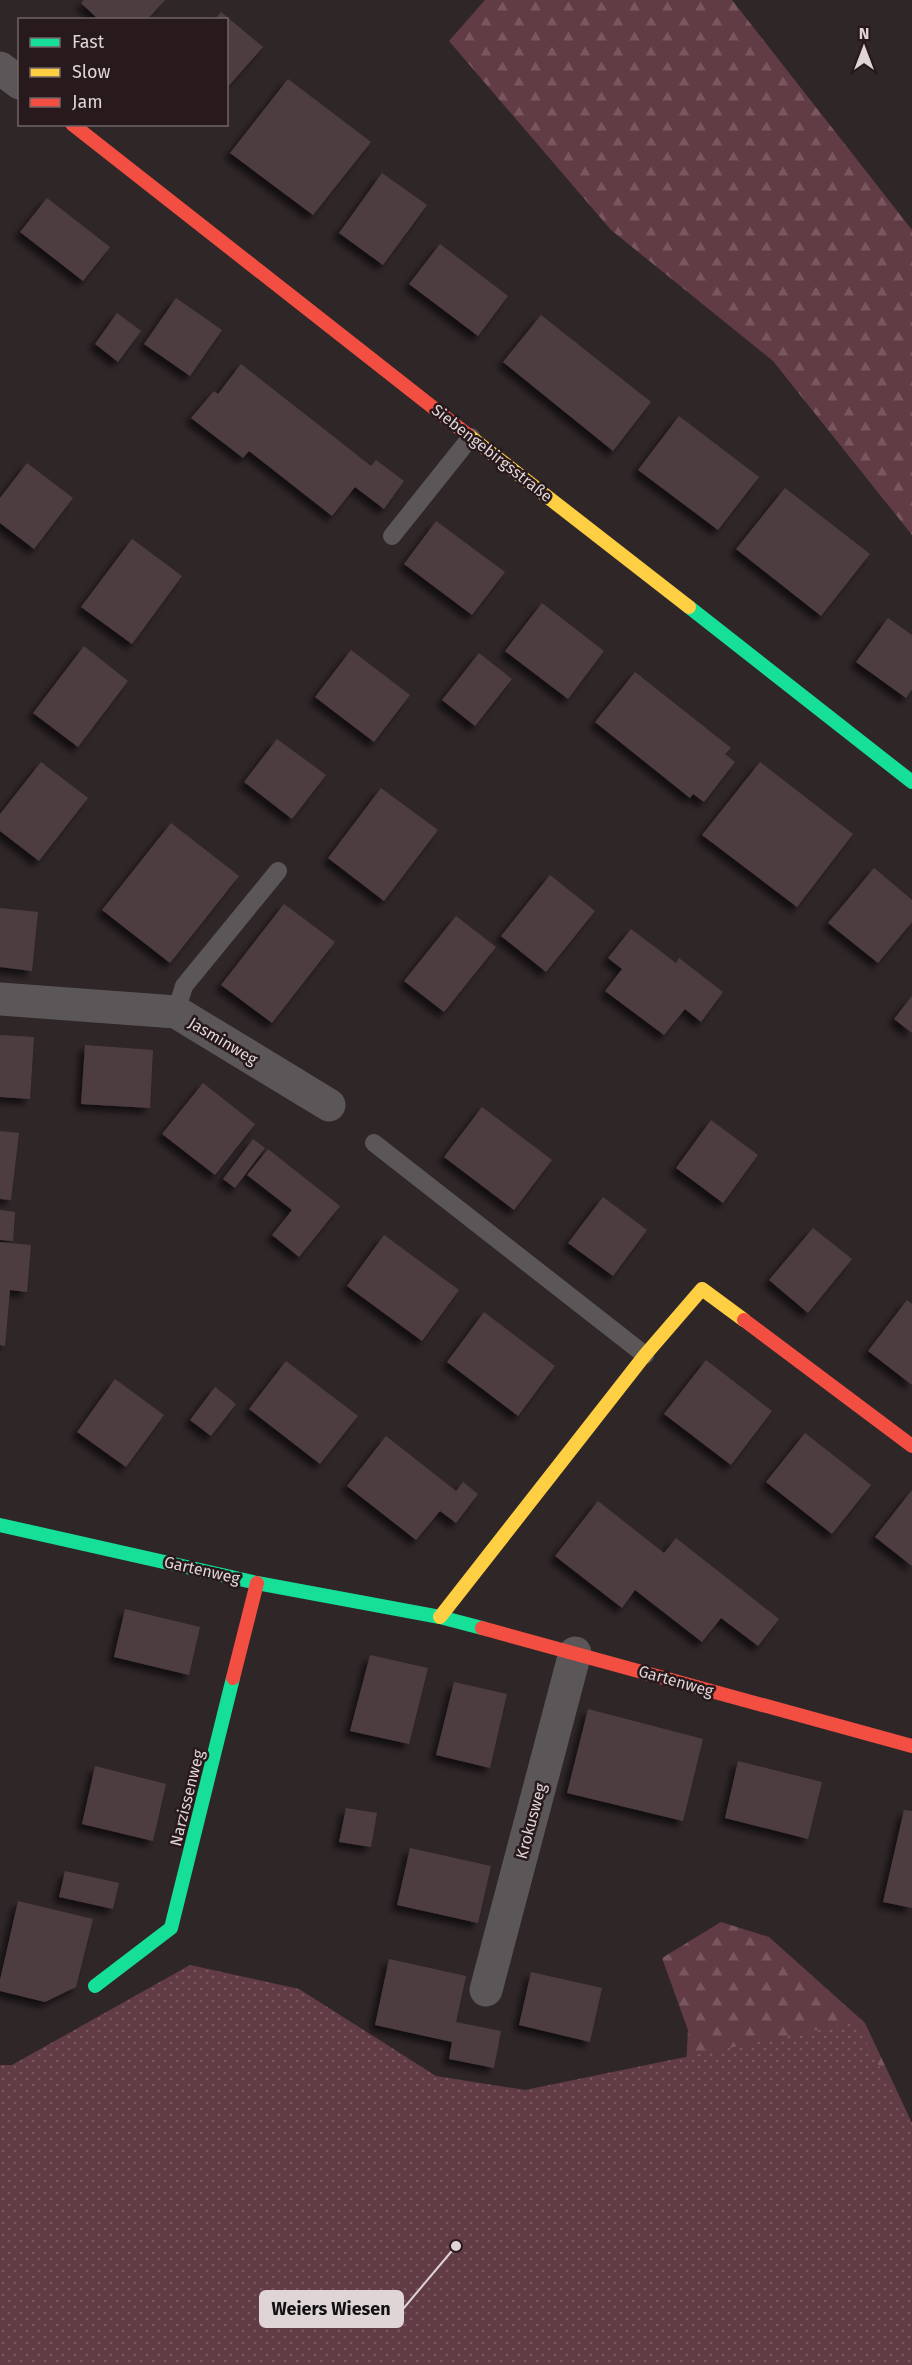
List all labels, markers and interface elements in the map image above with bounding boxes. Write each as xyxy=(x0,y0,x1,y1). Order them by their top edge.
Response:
legend xyxy=(18,18,228,126)
north arrow xyxy=(834,18,894,78)
text: N xyxy=(859,24,869,43)
text: Fast xyxy=(72,31,105,53)
text: Slow xyxy=(72,61,111,83)
text: Jam xyxy=(72,91,103,113)
street label: Siebengebirgsstraße xyxy=(428,400,556,506)
street label: Jasminweg xyxy=(185,1013,261,1069)
street label: Gartenweg xyxy=(162,1552,242,1588)
street label: Gartenweg xyxy=(636,1661,716,1701)
street label: Narzissenweg xyxy=(166,1747,208,1848)
street label: Krokusweg xyxy=(512,1780,550,1861)
callout: Weiers Wiesen xyxy=(260,2291,403,2327)
text: Weiers Wiesen xyxy=(271,2298,391,2320)

